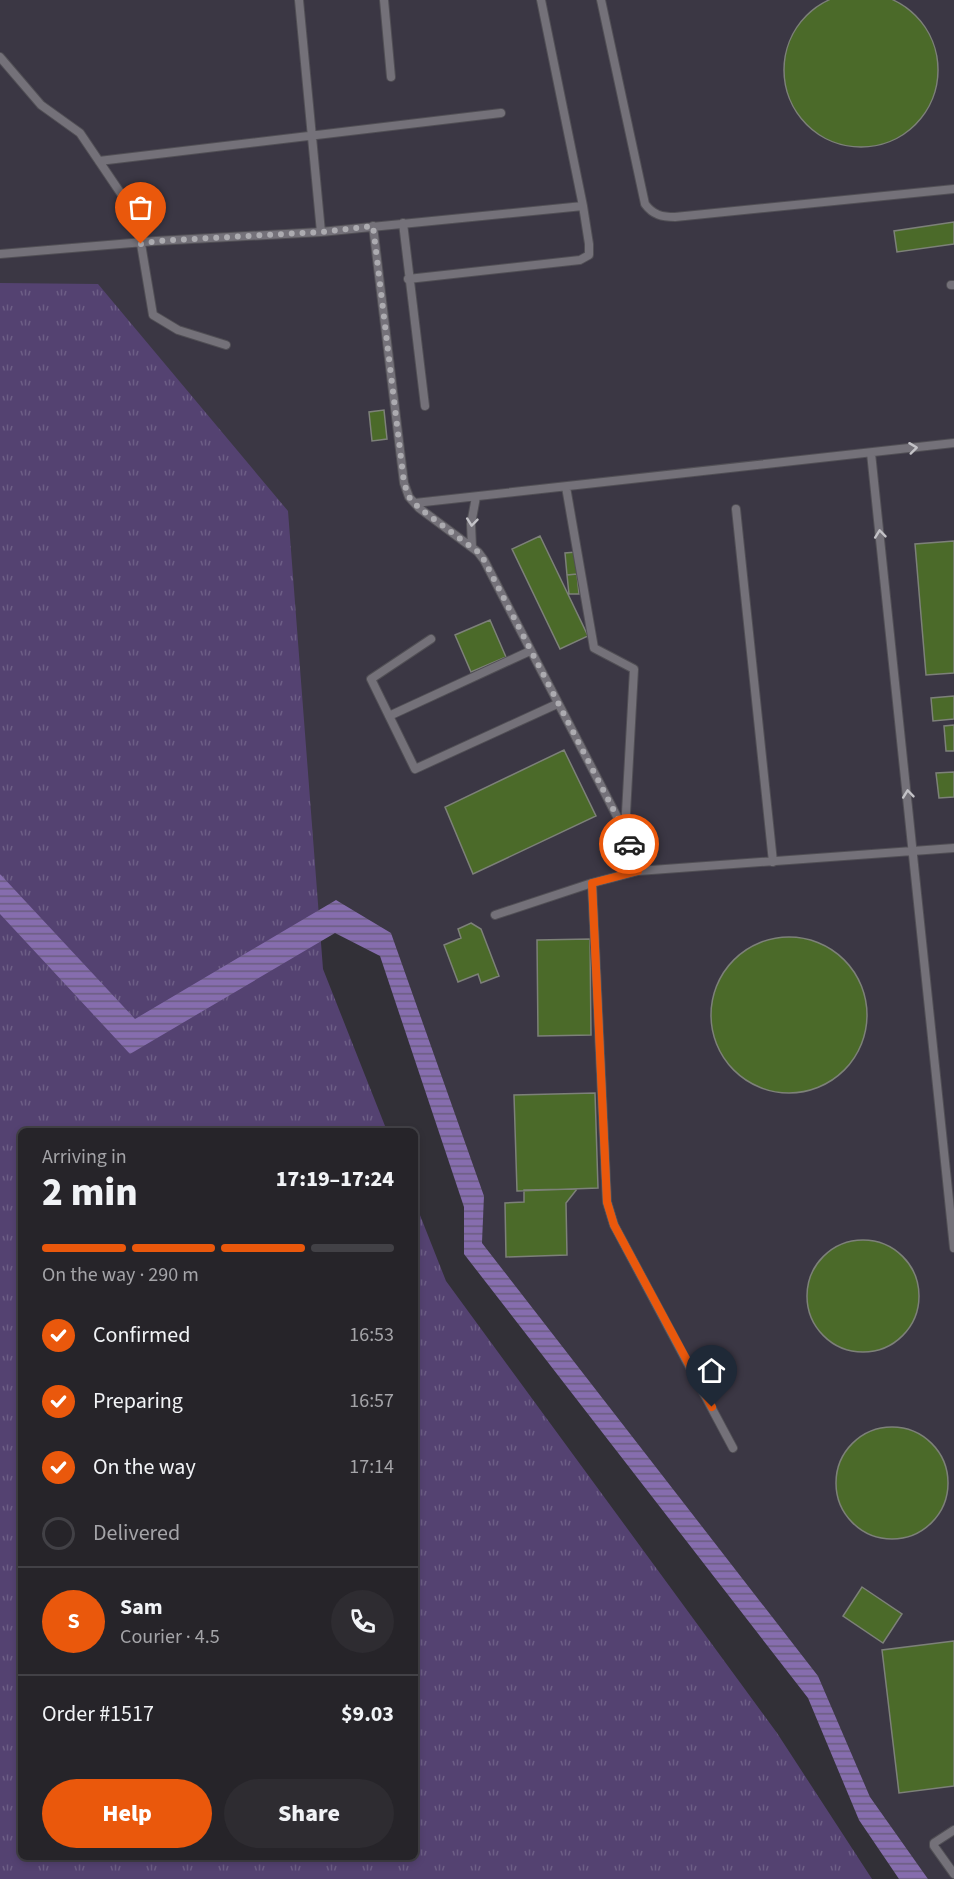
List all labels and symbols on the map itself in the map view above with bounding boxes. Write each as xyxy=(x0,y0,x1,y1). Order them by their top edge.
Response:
pin xyxy=(115,182,166,244)
one-way arrow xyxy=(908,442,917,455)
one-way arrow xyxy=(466,517,479,526)
one-way arrow xyxy=(874,530,887,539)
one-way arrow xyxy=(902,789,915,798)
courier xyxy=(599,814,659,874)
pin xyxy=(686,1345,737,1407)

